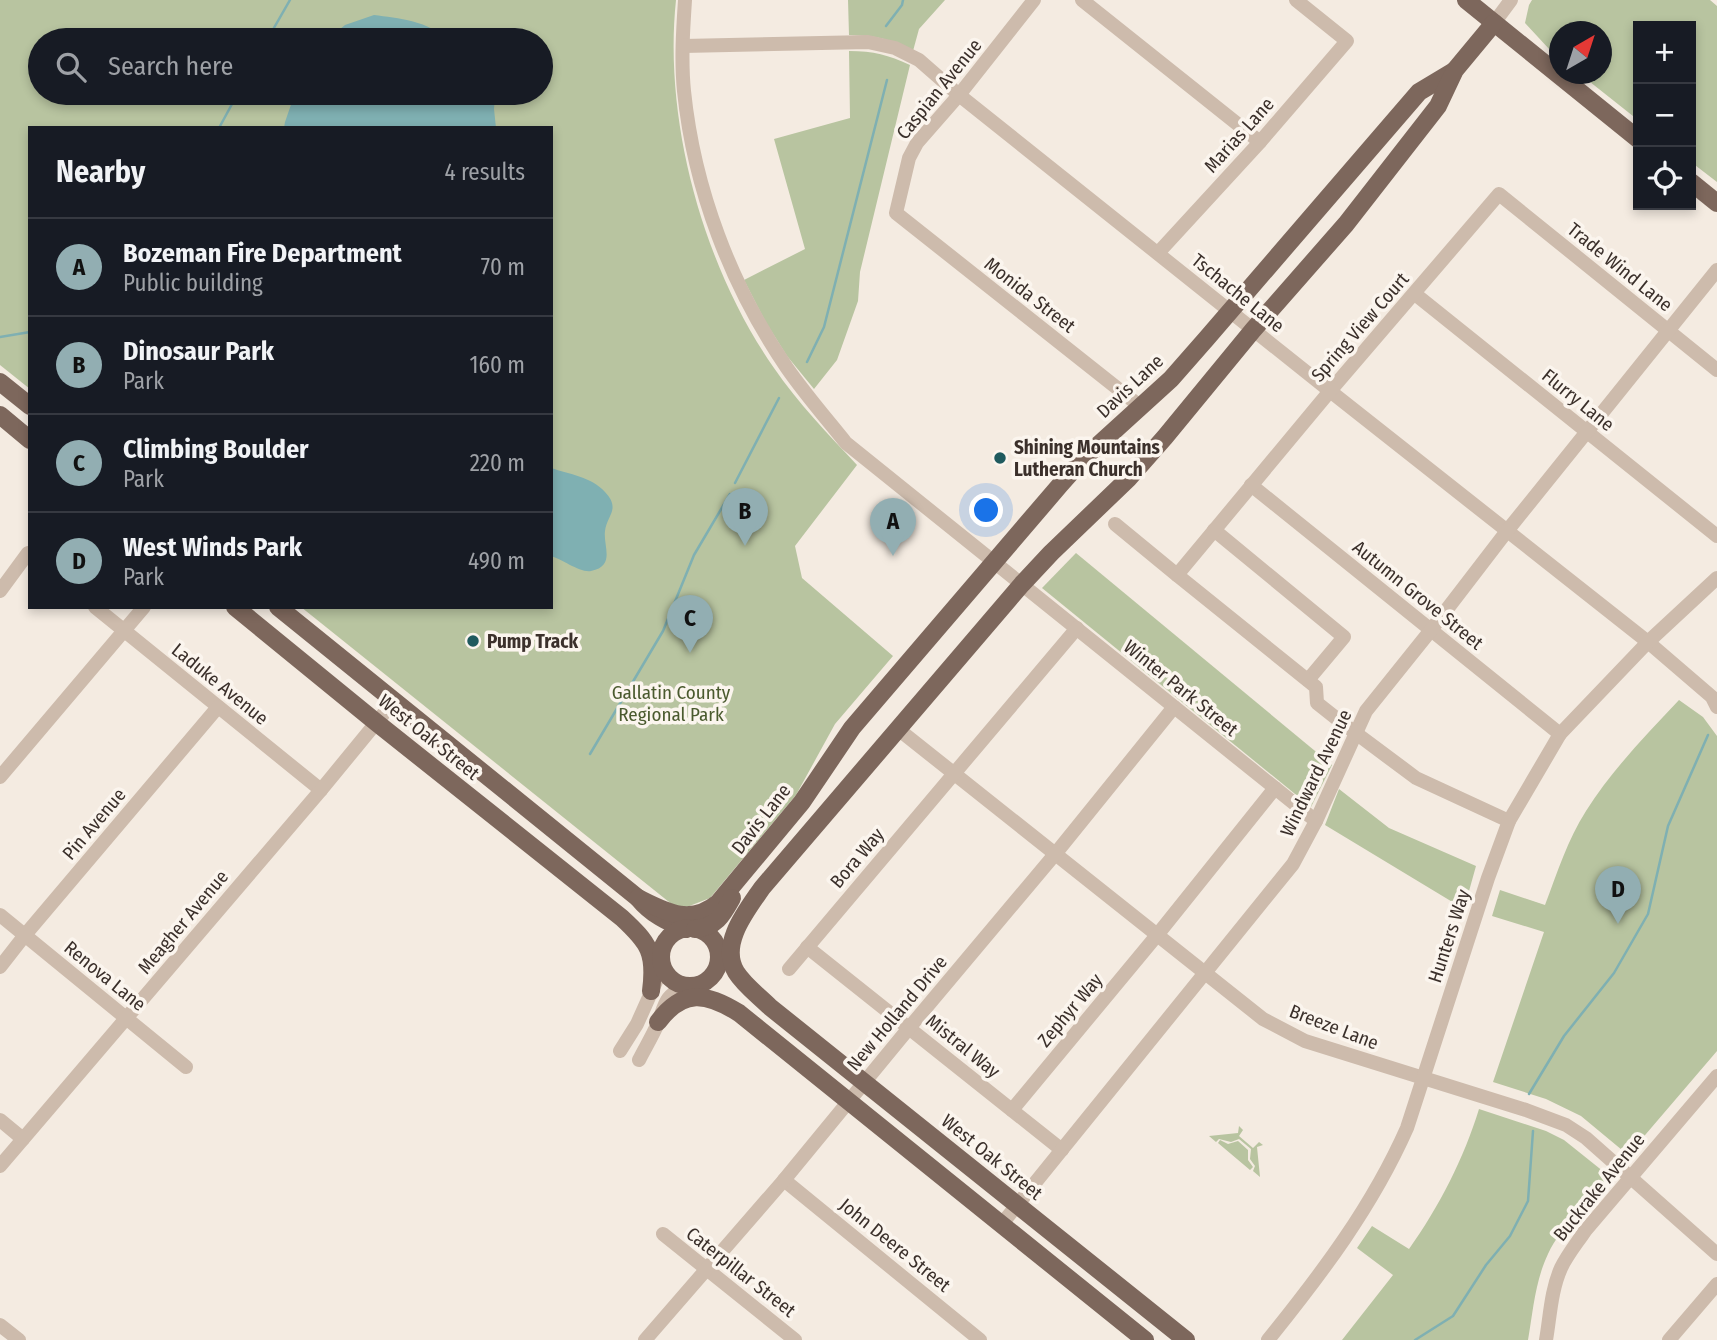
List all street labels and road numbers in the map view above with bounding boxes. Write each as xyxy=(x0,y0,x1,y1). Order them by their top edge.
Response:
street label: Caspian Avenue xyxy=(892,34,986,144)
street label: Marias Lane xyxy=(1199,93,1279,177)
street label: Trade Wind Lane xyxy=(1563,218,1677,316)
street label: Tschache Lane xyxy=(1187,249,1289,337)
street label: Monida Street xyxy=(980,252,1081,338)
street label: Spring View Court xyxy=(1306,267,1414,386)
street label: Davis Lane xyxy=(1092,349,1168,423)
street label: Flurry Lane xyxy=(1537,364,1619,436)
street label: Autumn Grove Street xyxy=(1348,535,1488,655)
street label: Winter Park Street xyxy=(1119,635,1243,742)
street label: Laduke Avenue xyxy=(167,638,273,730)
street label: West Oak Street xyxy=(374,689,485,785)
street label: Windward Avenue xyxy=(1275,706,1357,840)
street label: Davis Lane xyxy=(726,779,796,859)
street label: Pin Avenue xyxy=(57,784,131,864)
street label: Bora Way xyxy=(825,823,889,893)
street label: Meagher Avenue xyxy=(133,865,233,979)
street label: Hunters Way xyxy=(1423,886,1475,986)
street label: Renova Lane xyxy=(60,936,150,1016)
street label: New Holland Drive xyxy=(842,951,952,1075)
street label: Zephyr Way xyxy=(1033,968,1108,1051)
street label: Breeze Lane xyxy=(1286,1000,1382,1054)
street label: Mistral Way xyxy=(921,1009,1005,1083)
street label: West Oak Street xyxy=(937,1109,1048,1205)
street label: Buckrake Avenue xyxy=(1548,1128,1650,1246)
street label: John Deere Street xyxy=(835,1193,956,1297)
street label: Caterpillar Street xyxy=(682,1222,801,1322)

